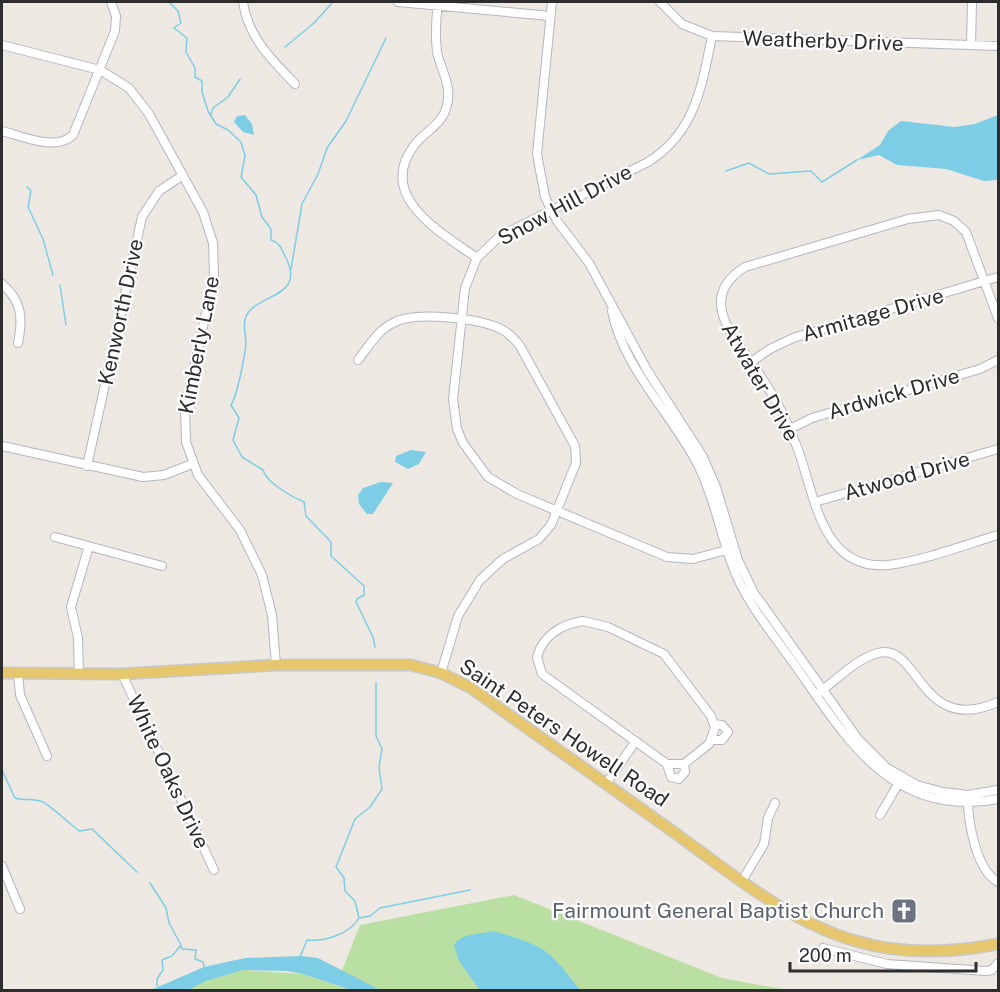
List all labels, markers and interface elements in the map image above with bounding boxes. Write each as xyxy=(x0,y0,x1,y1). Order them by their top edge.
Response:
street label: Weatherby Drive xyxy=(742,25,904,56)
street label: Snow Hill Drive xyxy=(493,159,636,250)
street label: Kenworth Drive xyxy=(93,236,148,387)
street label: Kimberly Lane xyxy=(173,274,224,416)
street label: Armitage Drive xyxy=(799,282,947,347)
street label: Atwater Drive xyxy=(716,318,804,445)
street label: Ardwick Drive xyxy=(825,363,962,424)
street label: Atwood Drive xyxy=(841,446,973,505)
street label: Saint Peters Howell Road xyxy=(455,653,674,812)
street label: White Oaks Drive xyxy=(122,691,215,852)
church icon: Fairmount General Baptist Church xyxy=(889,896,919,926)
place label: Fairmount General Baptist Church xyxy=(552,898,884,923)
scale bar xyxy=(790,935,976,973)
text: 200 m xyxy=(799,945,852,966)

